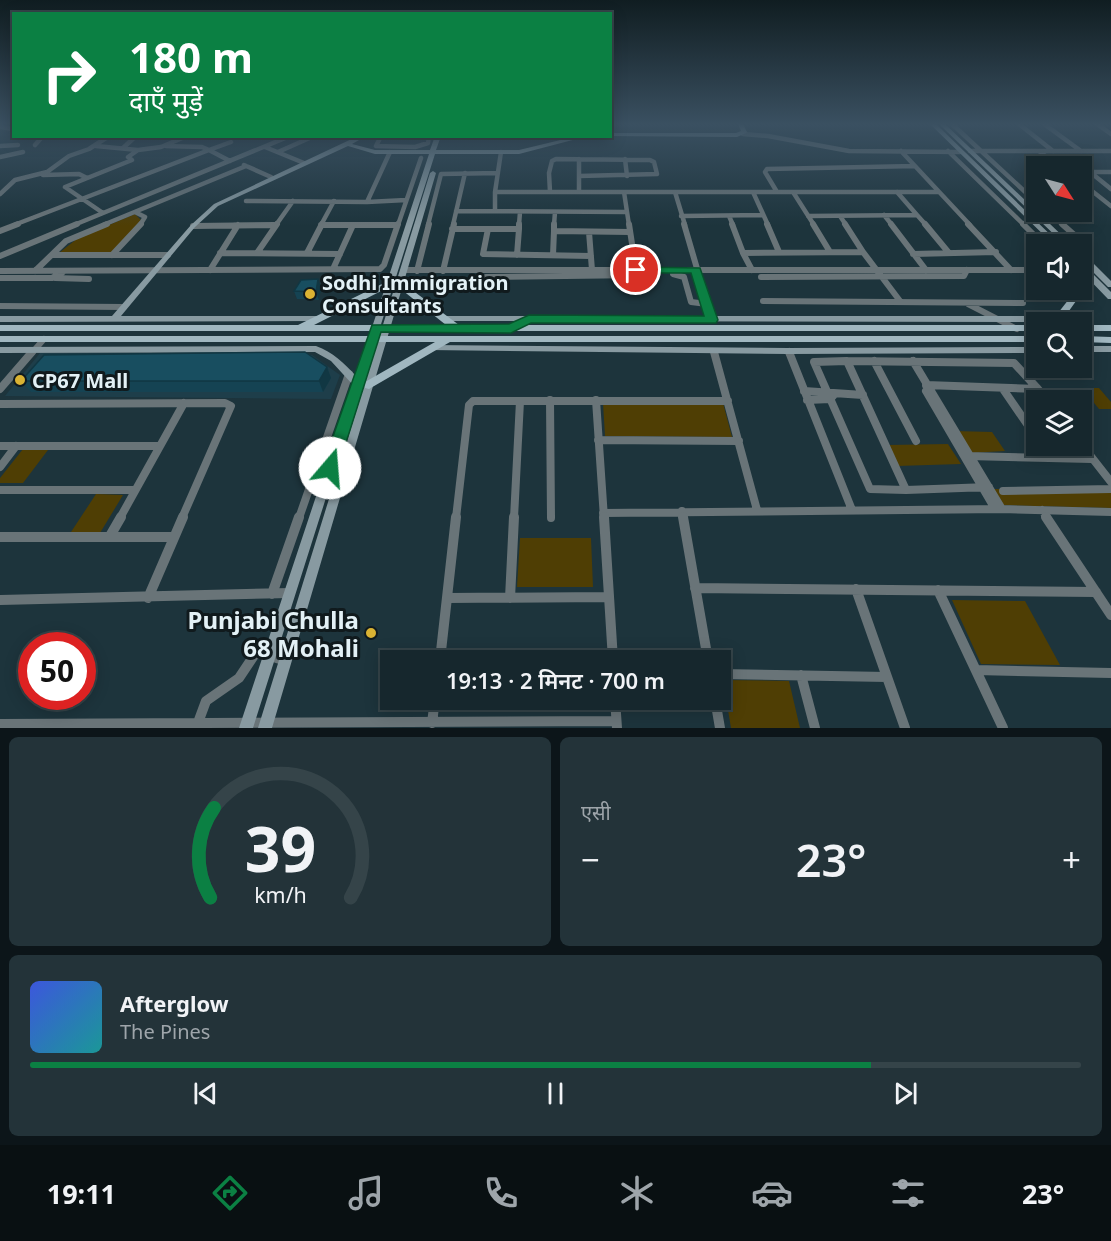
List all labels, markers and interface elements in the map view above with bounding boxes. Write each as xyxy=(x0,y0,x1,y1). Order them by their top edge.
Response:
text: 180 m xyxy=(129,28,253,85)
icon: right xyxy=(30,36,108,114)
text: दाएँ मुड़ें xyxy=(129,82,203,119)
north arrow xyxy=(1026,156,1092,222)
map controls xyxy=(1026,156,1092,456)
button: sound xyxy=(1026,234,1092,300)
pin xyxy=(610,244,661,295)
icon: arrive xyxy=(619,253,652,286)
place label: Sodhi Immigration Consultants xyxy=(322,269,508,319)
marker: Sodhi Immigration Consultants xyxy=(303,287,317,301)
button: search xyxy=(1026,312,1092,378)
place label: CP67 Mall xyxy=(32,367,128,394)
marker: CP67 Mall xyxy=(13,373,27,387)
button: layers xyxy=(1026,390,1092,456)
position arrow xyxy=(298,436,362,500)
place label: Punjabi Chulla 68 Mohali xyxy=(187,603,359,664)
marker: Punjabi Chulla 68 Mohali xyxy=(364,626,378,640)
speed limit sign: 50 xyxy=(18,632,96,710)
text: 19:13 · 2 मिनट · 700 m xyxy=(446,665,665,695)
text: एसी xyxy=(581,799,611,826)
text: 39 xyxy=(244,805,316,890)
text: 23° xyxy=(796,829,866,890)
text: − xyxy=(581,837,600,882)
text: + xyxy=(1062,837,1081,882)
text: km/h xyxy=(254,881,306,910)
text: Afterglow xyxy=(120,988,229,1018)
text: The Pines xyxy=(120,1018,210,1045)
icon: previous xyxy=(189,1077,222,1110)
icon: pause xyxy=(539,1077,572,1110)
icon: next xyxy=(889,1077,922,1110)
icon: directions xyxy=(209,1172,251,1214)
icon: music xyxy=(345,1172,387,1214)
icon: phone xyxy=(480,1172,522,1214)
icon: climate xyxy=(616,1172,658,1214)
icon: car xyxy=(751,1172,793,1214)
icon: filters xyxy=(887,1172,929,1214)
text: 19:11 xyxy=(47,1175,116,1212)
text: 23° xyxy=(1022,1175,1064,1212)

